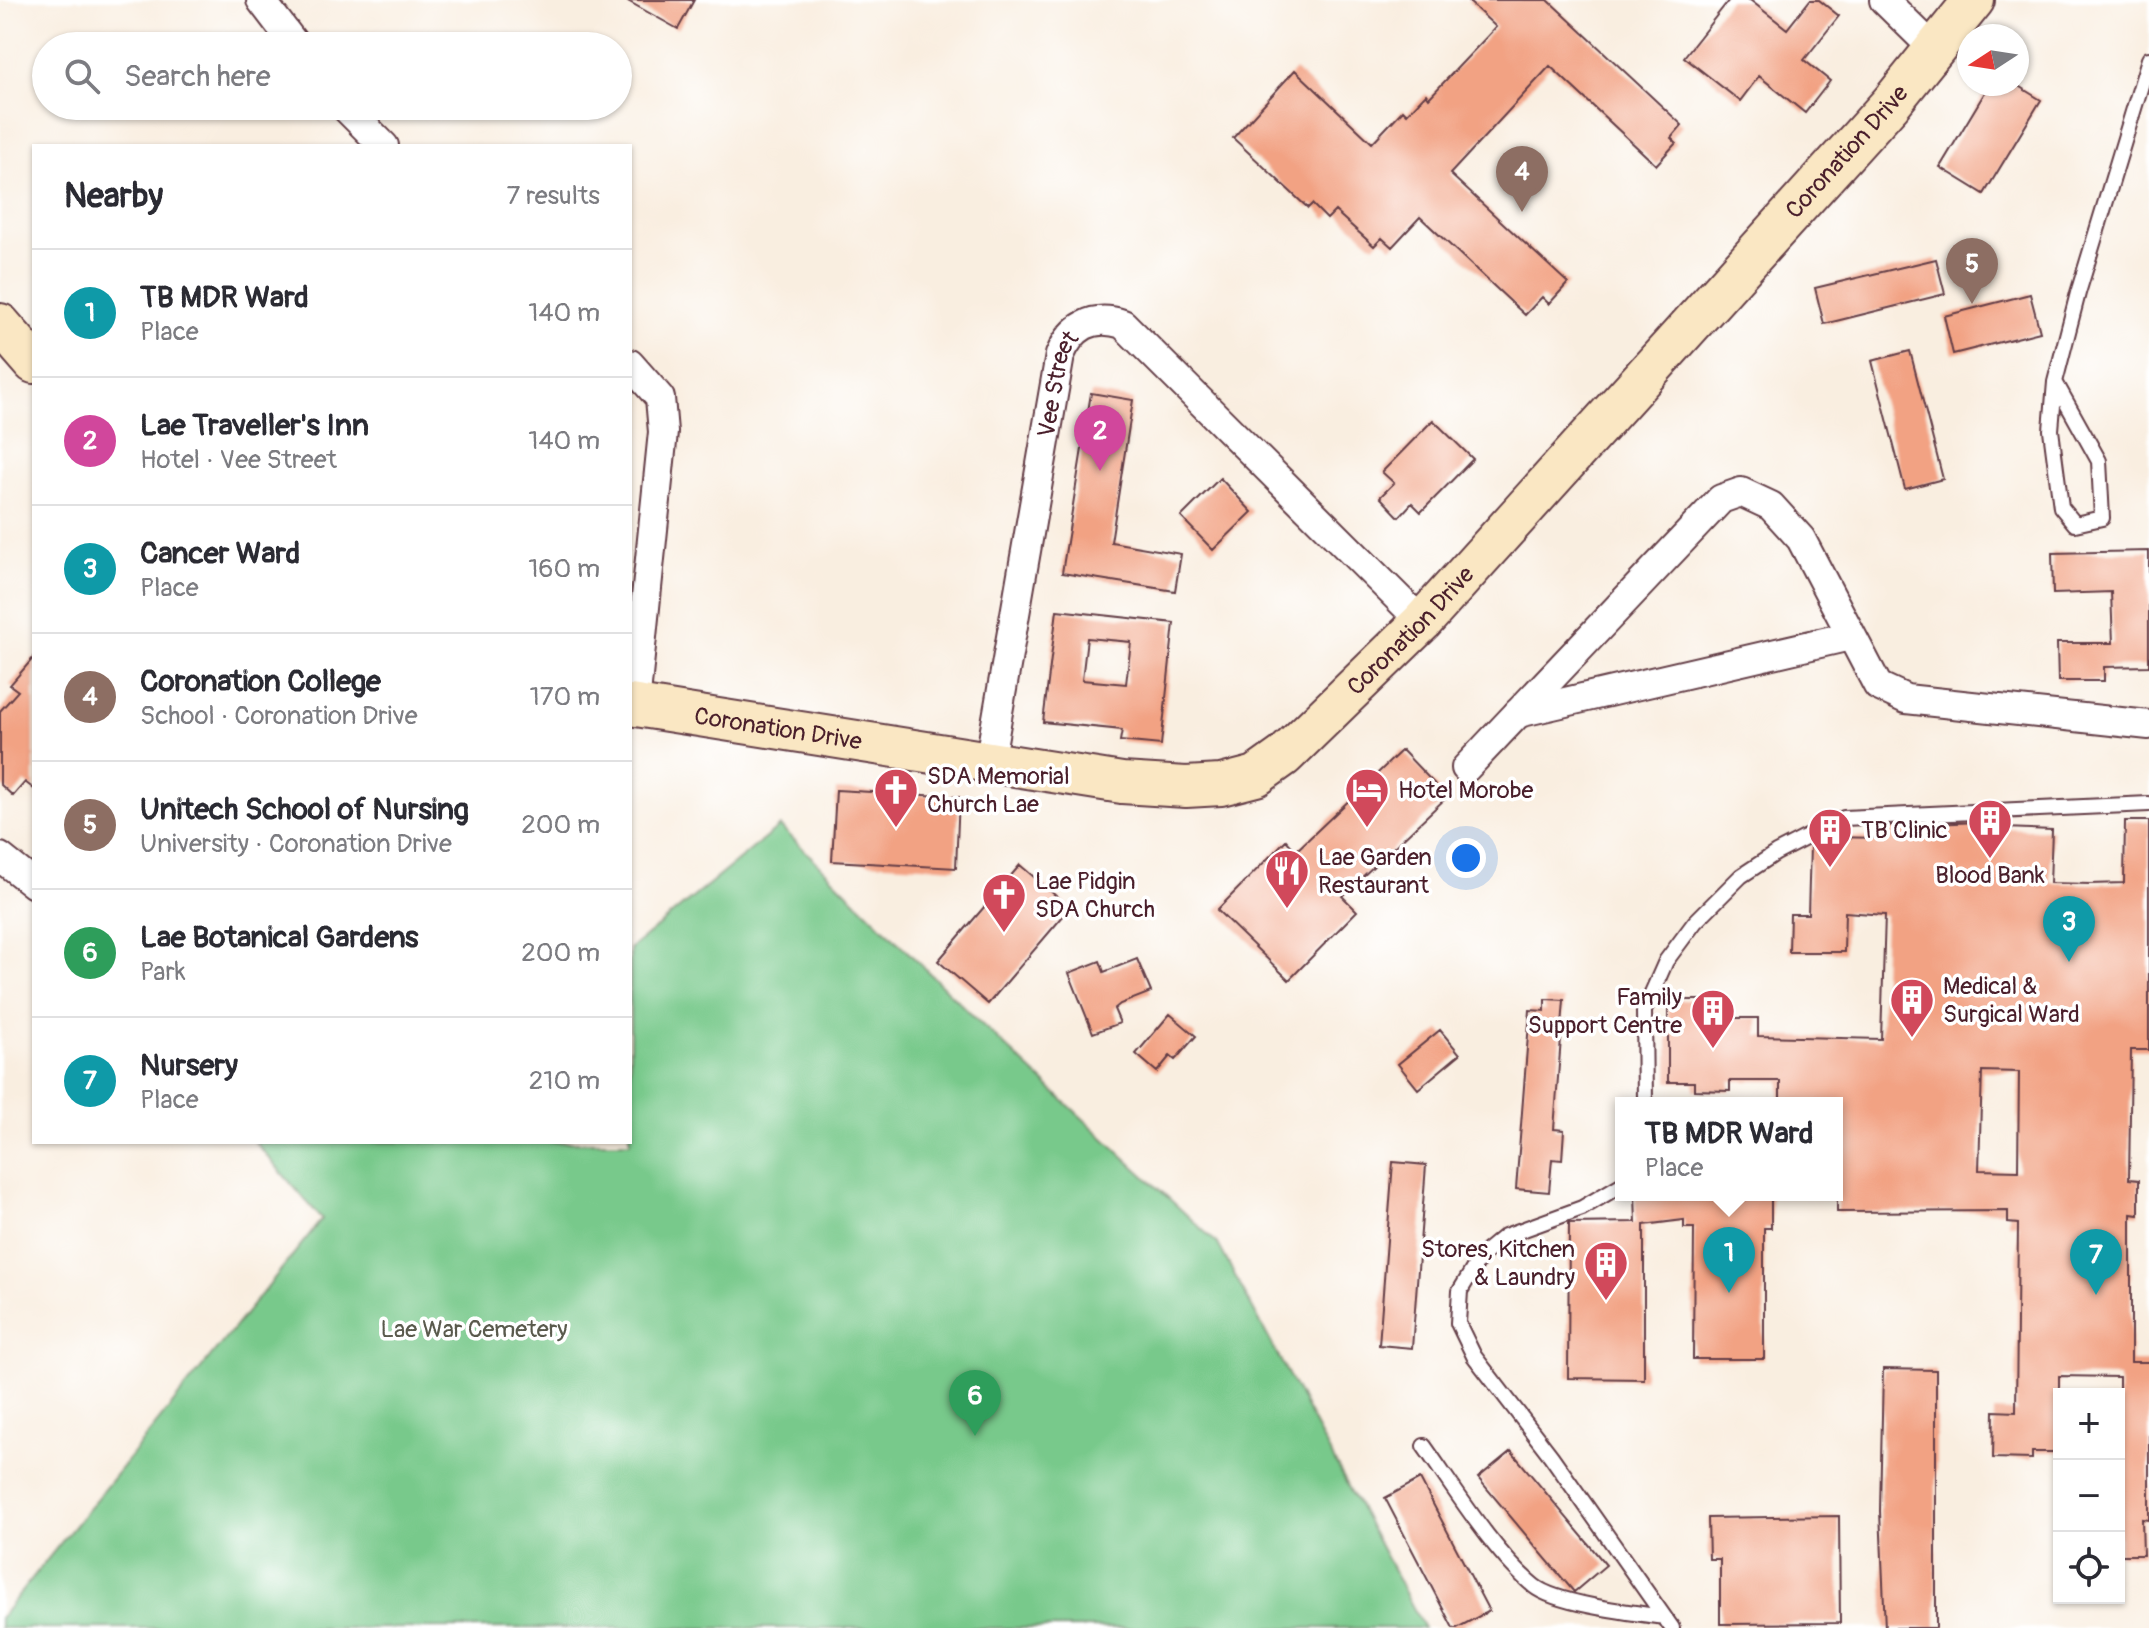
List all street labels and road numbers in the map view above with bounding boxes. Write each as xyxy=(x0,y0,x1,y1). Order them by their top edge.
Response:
street label: Coronation Drive xyxy=(1779,79,1914,224)
street label: Vee Street xyxy=(1031,324,1085,440)
street label: Coronation Drive xyxy=(1341,560,1480,701)
street label: Coronation Drive xyxy=(692,701,864,756)

